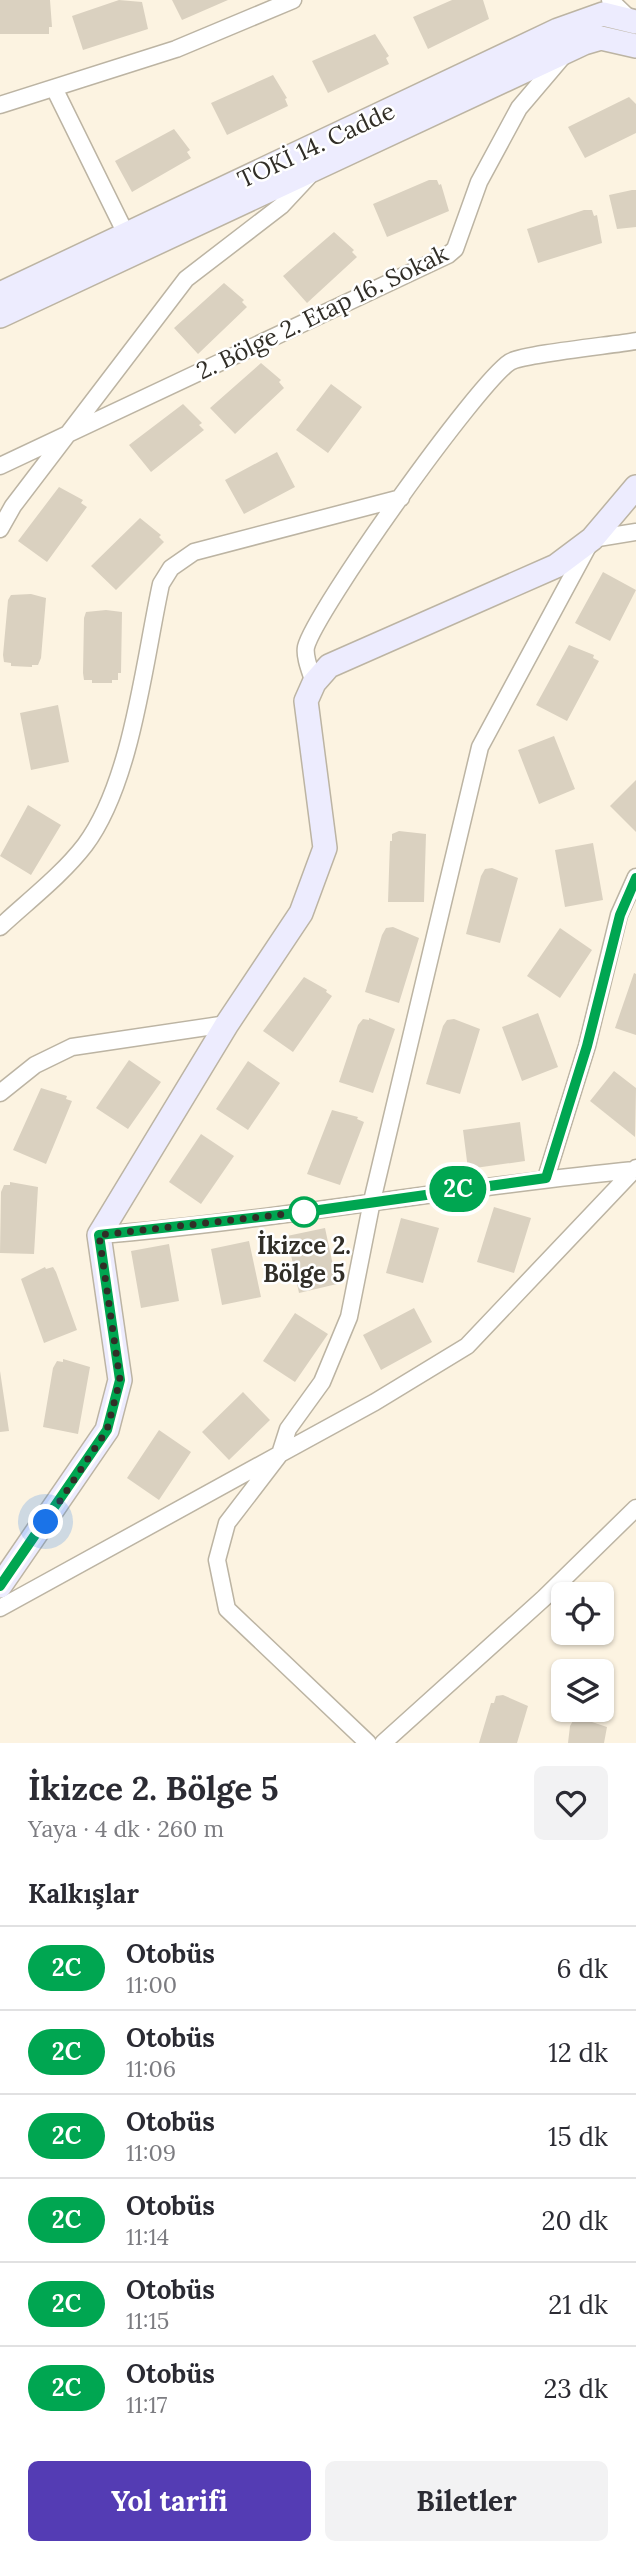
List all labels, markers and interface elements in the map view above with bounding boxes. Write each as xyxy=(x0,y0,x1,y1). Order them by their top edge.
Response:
street label: TOKİ 14. Cadde xyxy=(233,95,399,195)
street label: 2. Bölge 2. Etap 16. Sokak xyxy=(191,238,453,386)
line badge: 2C xyxy=(426,1166,490,1212)
text: 2C xyxy=(443,1173,473,1204)
marker: İkizce 2. Bölge 5 xyxy=(289,1197,319,1227)
place label: İkizce 2. Bölge 5 xyxy=(257,1230,351,1289)
your location xyxy=(28,1504,63,1539)
map controls xyxy=(551,1582,614,1722)
button: locate xyxy=(551,1582,614,1645)
button: layers xyxy=(551,1659,614,1722)
button: heart xyxy=(534,1766,608,1840)
text: İkizce 2. Bölge 5 xyxy=(28,1767,279,1809)
text: Yaya · 4 dk · 260 m xyxy=(28,1814,224,1843)
text: Kalkışlar xyxy=(28,1877,139,1910)
text: Otobüs xyxy=(126,1937,215,1970)
text: 2C xyxy=(52,1952,81,1983)
text: 6 dk xyxy=(557,1952,608,1985)
text: 11:00 xyxy=(126,1970,177,1999)
text: Otobüs xyxy=(126,2021,215,2054)
text: 2C xyxy=(52,2036,81,2067)
text: 12 dk xyxy=(548,2036,608,2069)
text: 11:06 xyxy=(126,2054,176,2083)
text: Otobüs xyxy=(126,2105,215,2138)
text: 2C xyxy=(52,2120,81,2151)
text: 15 dk xyxy=(548,2120,608,2153)
text: 11:09 xyxy=(126,2138,176,2167)
text: Otobüs xyxy=(126,2189,215,2222)
text: 2C xyxy=(52,2204,81,2235)
text: 20 dk xyxy=(542,2204,608,2237)
text: 11:14 xyxy=(126,2222,169,2251)
text: Otobüs xyxy=(126,2273,215,2306)
text: 2C xyxy=(52,2288,81,2319)
text: 21 dk xyxy=(548,2288,608,2321)
text: 11:15 xyxy=(126,2306,169,2335)
text: Otobüs xyxy=(126,2357,215,2390)
text: 2C xyxy=(52,2372,81,2403)
text: 23 dk xyxy=(544,2372,608,2405)
text: 11:17 xyxy=(126,2390,167,2419)
button: Yol tarifi xyxy=(28,2461,311,2541)
button: Biletler xyxy=(325,2461,608,2541)

